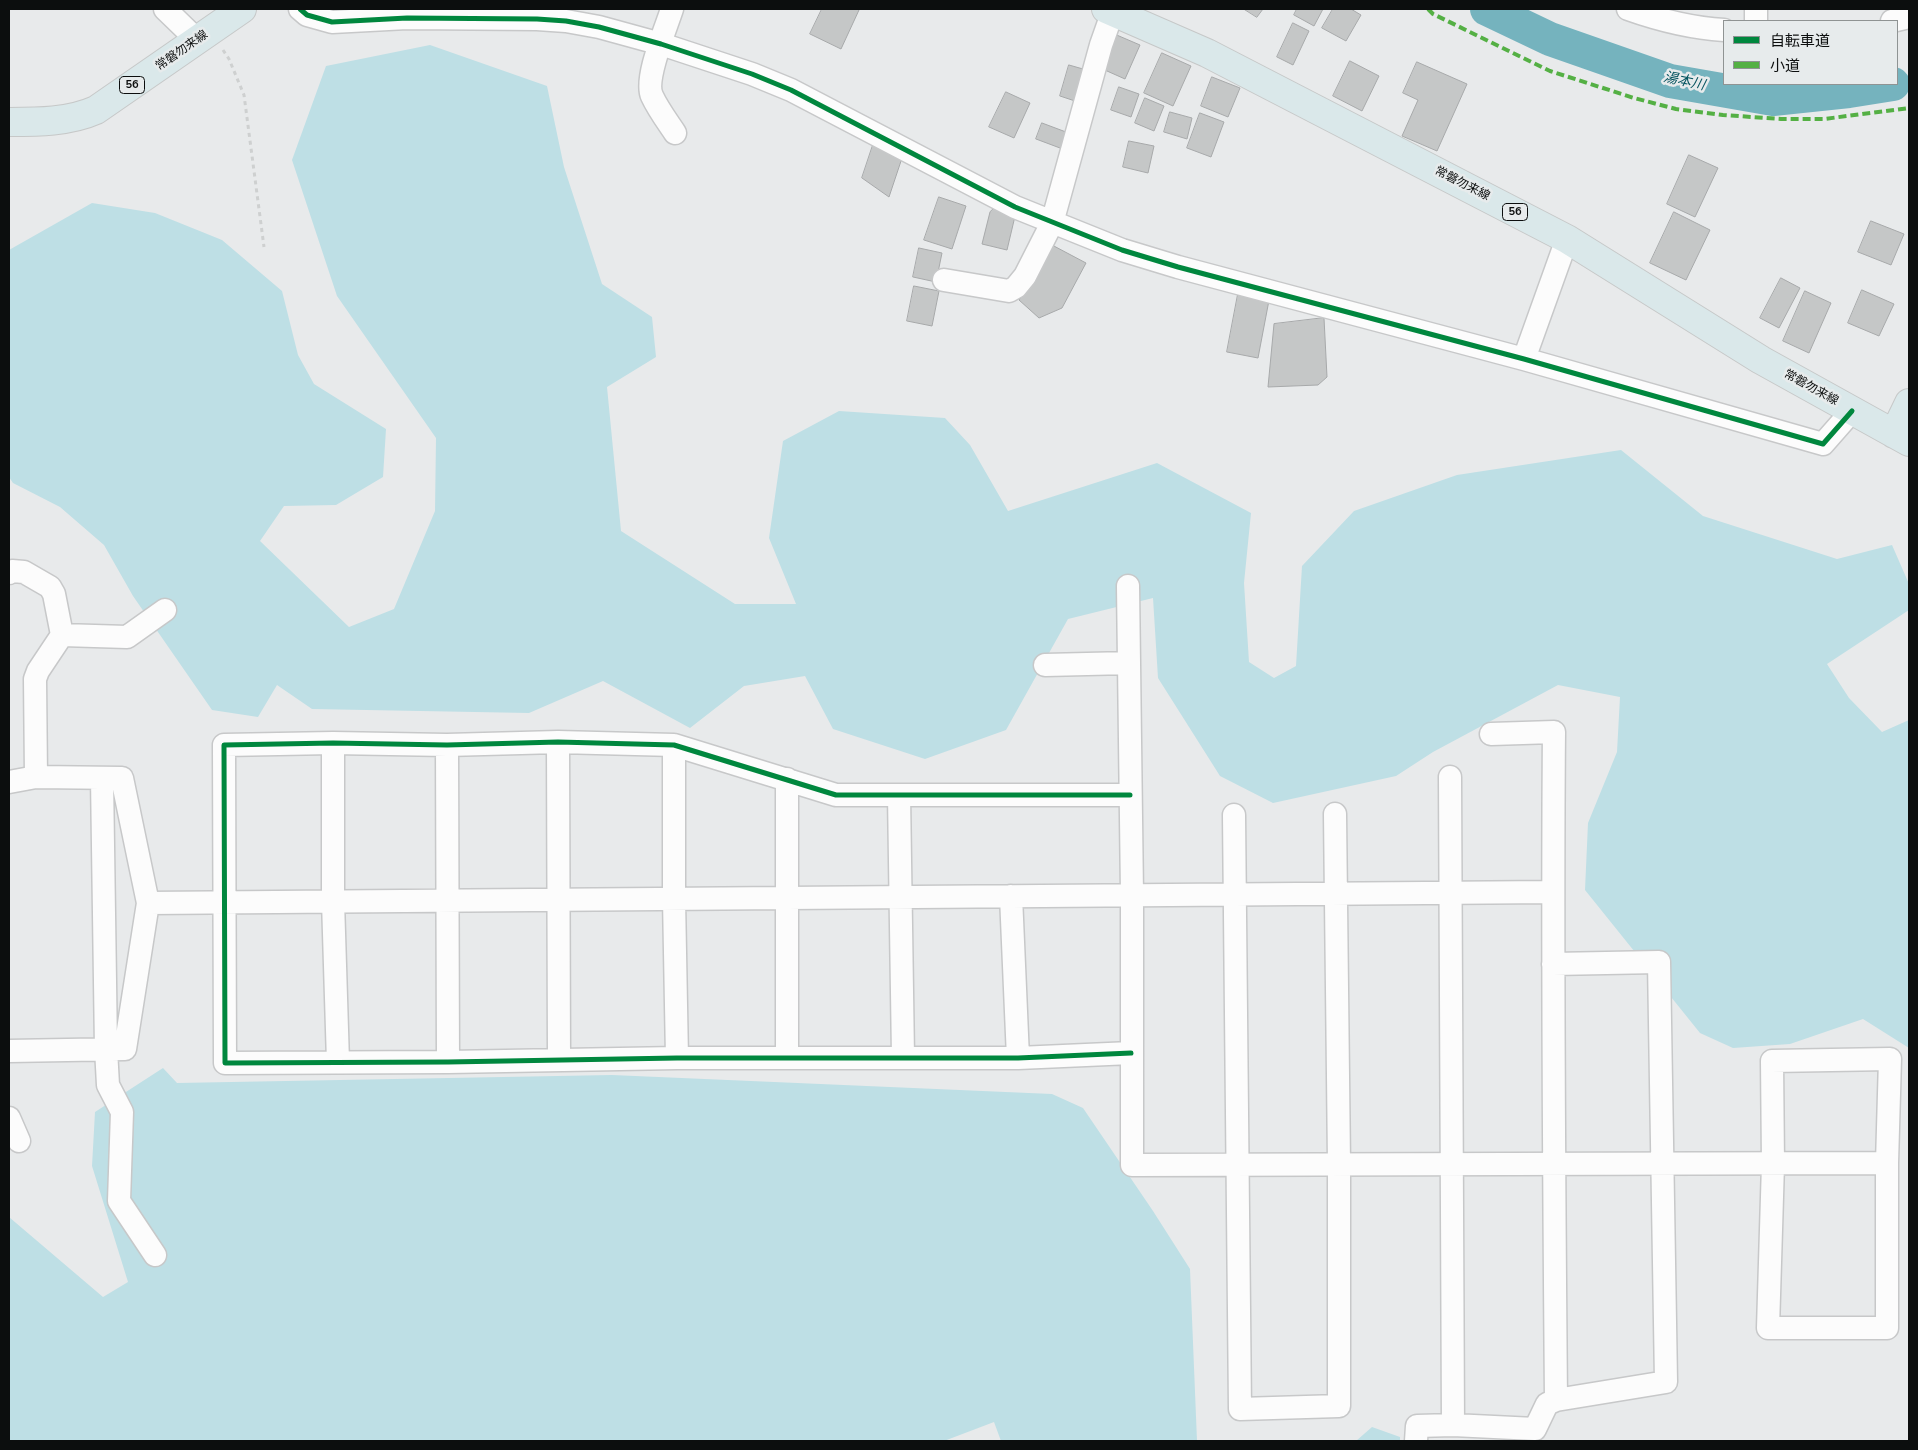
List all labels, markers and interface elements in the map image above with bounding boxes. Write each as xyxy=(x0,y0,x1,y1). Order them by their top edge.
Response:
legend xyxy=(1723,20,1898,85)
street label: 常磐勿来線 xyxy=(153,28,211,74)
text: 自転車道 xyxy=(1770,31,1830,51)
text: 小道 xyxy=(1770,56,1800,76)
water label: 湯本川 xyxy=(1662,69,1706,95)
road number: 56 xyxy=(120,76,144,94)
street label: 常磐勿来線 xyxy=(1432,164,1492,204)
road number: 56 xyxy=(1502,203,1528,220)
street label: 常磐勿来線 xyxy=(1781,367,1841,409)

